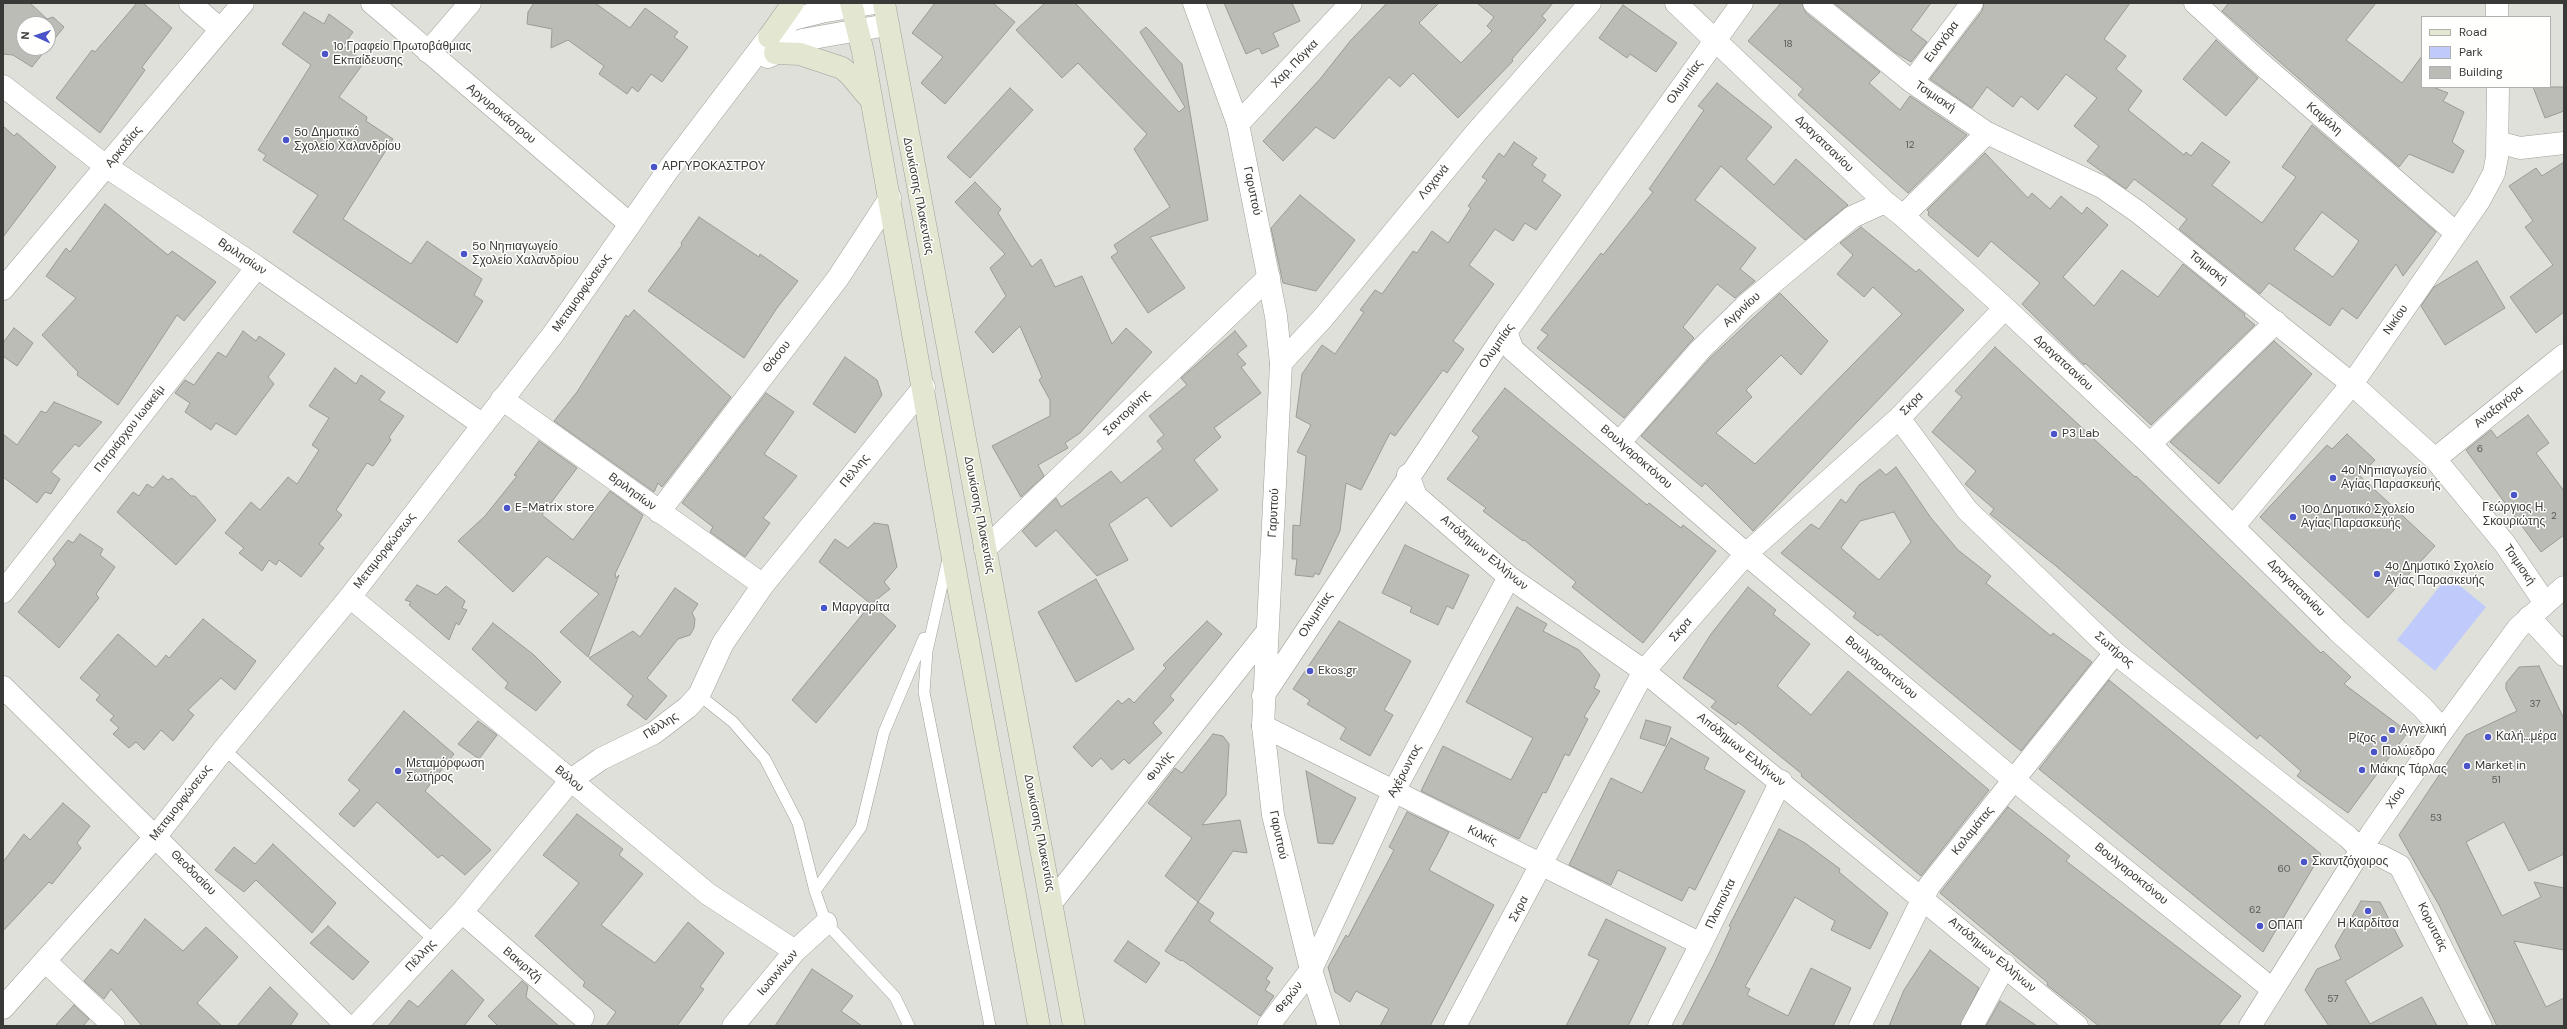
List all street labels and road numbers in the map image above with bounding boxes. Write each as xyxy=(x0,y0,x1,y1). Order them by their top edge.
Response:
street label: Ευαγόρα xyxy=(1922,19,1962,65)
street label: Χαρ. Πόγκα xyxy=(1268,37,1322,91)
street label: Ολυμπίας xyxy=(1664,57,1706,107)
street label: Τσιμισκή xyxy=(1912,78,1958,116)
street label: Αργυροκάστρου xyxy=(463,81,539,147)
street label: Καψάλη xyxy=(2303,99,2345,139)
street label: Δραγατσανίου xyxy=(1792,113,1856,175)
street label: Αρκαδίας xyxy=(103,123,145,171)
street label: Δουκίσσης Πλακεντίας xyxy=(900,136,936,256)
street label: Λαχανά xyxy=(1415,162,1453,202)
street label: Γαρυττού xyxy=(1240,165,1264,217)
street label: Βριλησίων xyxy=(215,235,269,279)
street label: Τσιμισκή xyxy=(2186,248,2230,288)
street label: Μεταμορφώσεως xyxy=(550,251,614,335)
street label: Αγρινίου xyxy=(1720,290,1764,330)
street label: Νικίου xyxy=(2381,302,2411,338)
street label: Ολυμπίας xyxy=(1476,321,1518,371)
street label: Δραγατσανίου xyxy=(2030,332,2096,394)
street label: Θάσου xyxy=(760,338,794,376)
street label: Πατριάρχου Ιωακείμ xyxy=(92,383,168,475)
street label: Αναξαγόρα xyxy=(2471,383,2527,431)
street label: Σαντορίνης xyxy=(1101,387,1153,439)
street label: Σκρα xyxy=(1897,389,1927,419)
street label: Βουλγαροκτόνου xyxy=(1597,422,1675,492)
street label: Πέλλης xyxy=(837,452,873,490)
street label: Δουκίσσης Πλακεντίας xyxy=(961,455,997,575)
street label: Βριλησίων xyxy=(605,470,659,514)
street label: Γαρυττού xyxy=(1266,488,1282,538)
street label: Μεταμορφώσεως xyxy=(351,510,419,592)
street label: Απόδημων Ελλήνων xyxy=(1438,512,1530,594)
street label: Τσιμισκή xyxy=(2500,542,2538,588)
street label: Δραγατσανίου xyxy=(2264,556,2328,620)
street label: Ολυμπίας xyxy=(1296,589,1336,641)
street label: Σκρα xyxy=(1667,615,1695,645)
street label: Σωτήρος xyxy=(2091,629,2137,671)
street label: Βουλγαροκτόνου xyxy=(1842,633,1920,703)
street label: Πέλλης xyxy=(641,709,681,743)
street label: Απόδημων Ελλήνων xyxy=(1694,710,1788,790)
street label: Αχέρωντος xyxy=(1385,742,1425,800)
street label: Φυλής xyxy=(1144,749,1176,785)
street label: Μεταμορφώσεως xyxy=(147,762,215,844)
street label: Βόλου xyxy=(552,763,586,795)
street label: Δουκίσσης Πλακεντίας xyxy=(1021,773,1057,893)
street label: Χίου xyxy=(2383,784,2409,812)
street label: Καλαμάτας xyxy=(1949,804,1997,858)
street label: Γαρυττού xyxy=(1266,809,1290,861)
street label: Κιλκίς xyxy=(1465,823,1499,849)
street label: Βουλγαροκτόνου xyxy=(2091,840,2171,908)
street label: Θεοδοσίου xyxy=(167,847,219,899)
street label: Πλαπούτα xyxy=(1703,877,1739,931)
street label: Σκρα xyxy=(1506,894,1532,924)
street label: Κορυτσάς xyxy=(2414,900,2450,954)
street label: Απόδημων Ελλήνων xyxy=(1946,914,2038,996)
street label: Πέλλης xyxy=(403,937,439,975)
street label: Βακιρτζή xyxy=(500,944,544,986)
street label: Ιωαννίνων xyxy=(755,947,801,999)
street label: Φερών xyxy=(1272,979,1306,1017)

